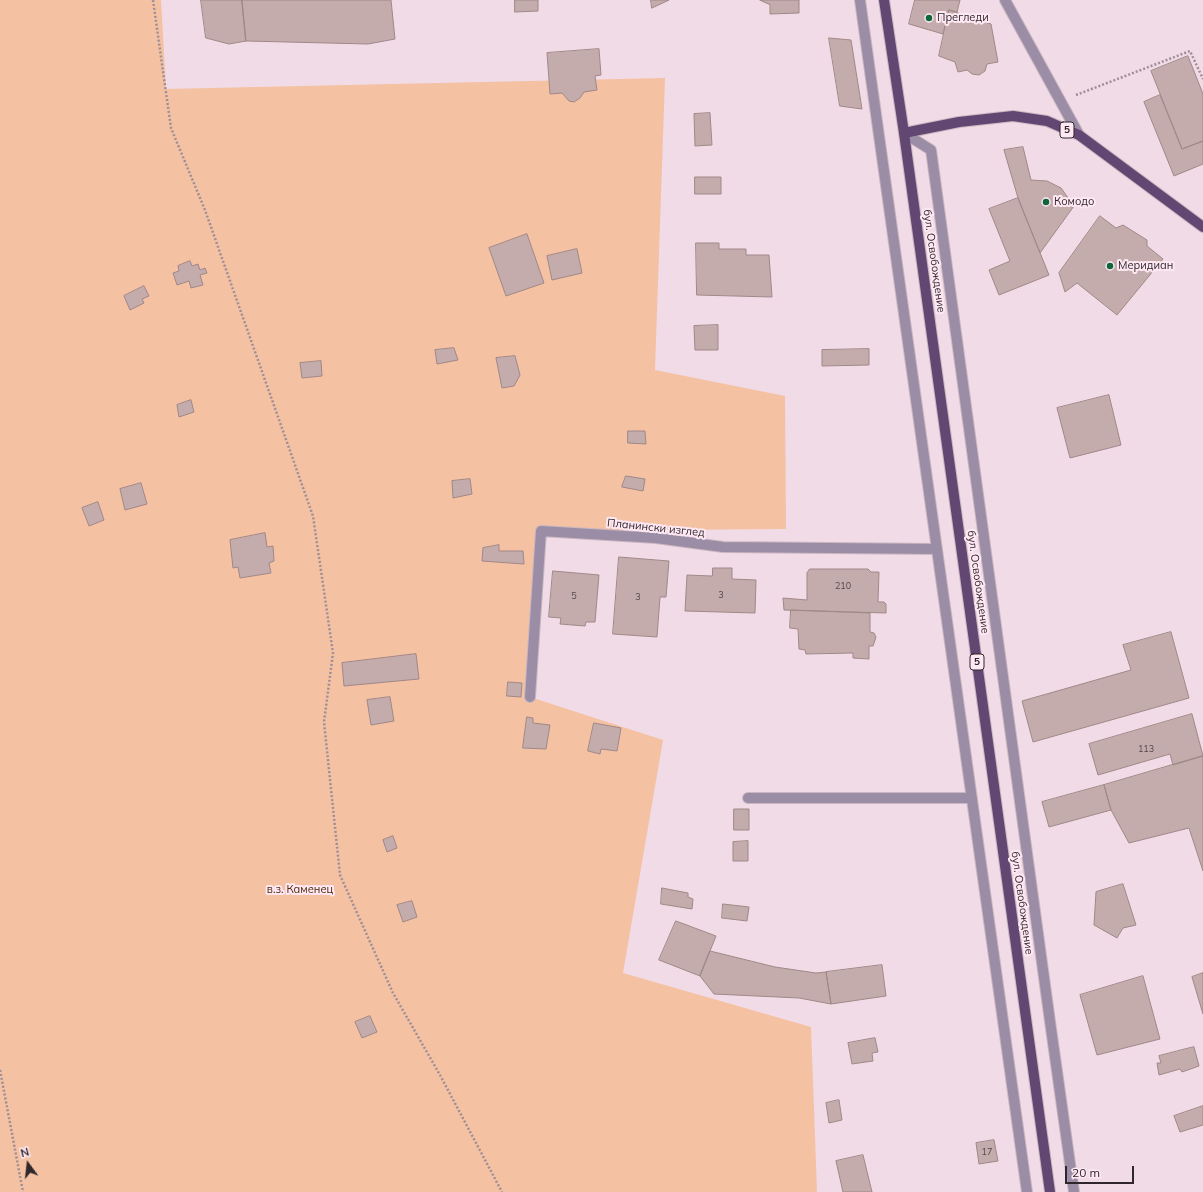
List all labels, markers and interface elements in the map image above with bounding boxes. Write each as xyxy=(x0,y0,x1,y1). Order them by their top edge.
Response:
place label: Прегледи xyxy=(937,11,989,25)
marker: Прегледи xyxy=(924,13,934,23)
road number: 5 xyxy=(1060,122,1074,138)
place label: Комодо xyxy=(1054,195,1094,209)
marker: Комодо xyxy=(1041,197,1051,207)
street label: бул. Освобождение xyxy=(920,209,948,313)
place label: Меридиан xyxy=(1118,259,1173,273)
marker: Меридиан xyxy=(1105,261,1115,271)
street label: Планински изглед xyxy=(606,516,706,540)
street label: бул. Освобождение xyxy=(964,530,992,634)
house number: 210 xyxy=(835,581,851,591)
house number: 3 xyxy=(718,590,724,600)
house number: 5 xyxy=(571,591,577,601)
house number: 3 xyxy=(635,592,641,602)
road number: 5 xyxy=(970,654,984,670)
house number: 113 xyxy=(1138,744,1154,754)
street label: бул. Освобождение xyxy=(1008,851,1036,955)
park label: в.з. Каменец xyxy=(267,883,333,897)
north arrow xyxy=(8,1144,48,1184)
text: N xyxy=(19,1145,31,1160)
house number: 17 xyxy=(982,1147,992,1157)
scale bar xyxy=(1067,1158,1136,1184)
text: 20 m xyxy=(1072,1165,1100,1180)

